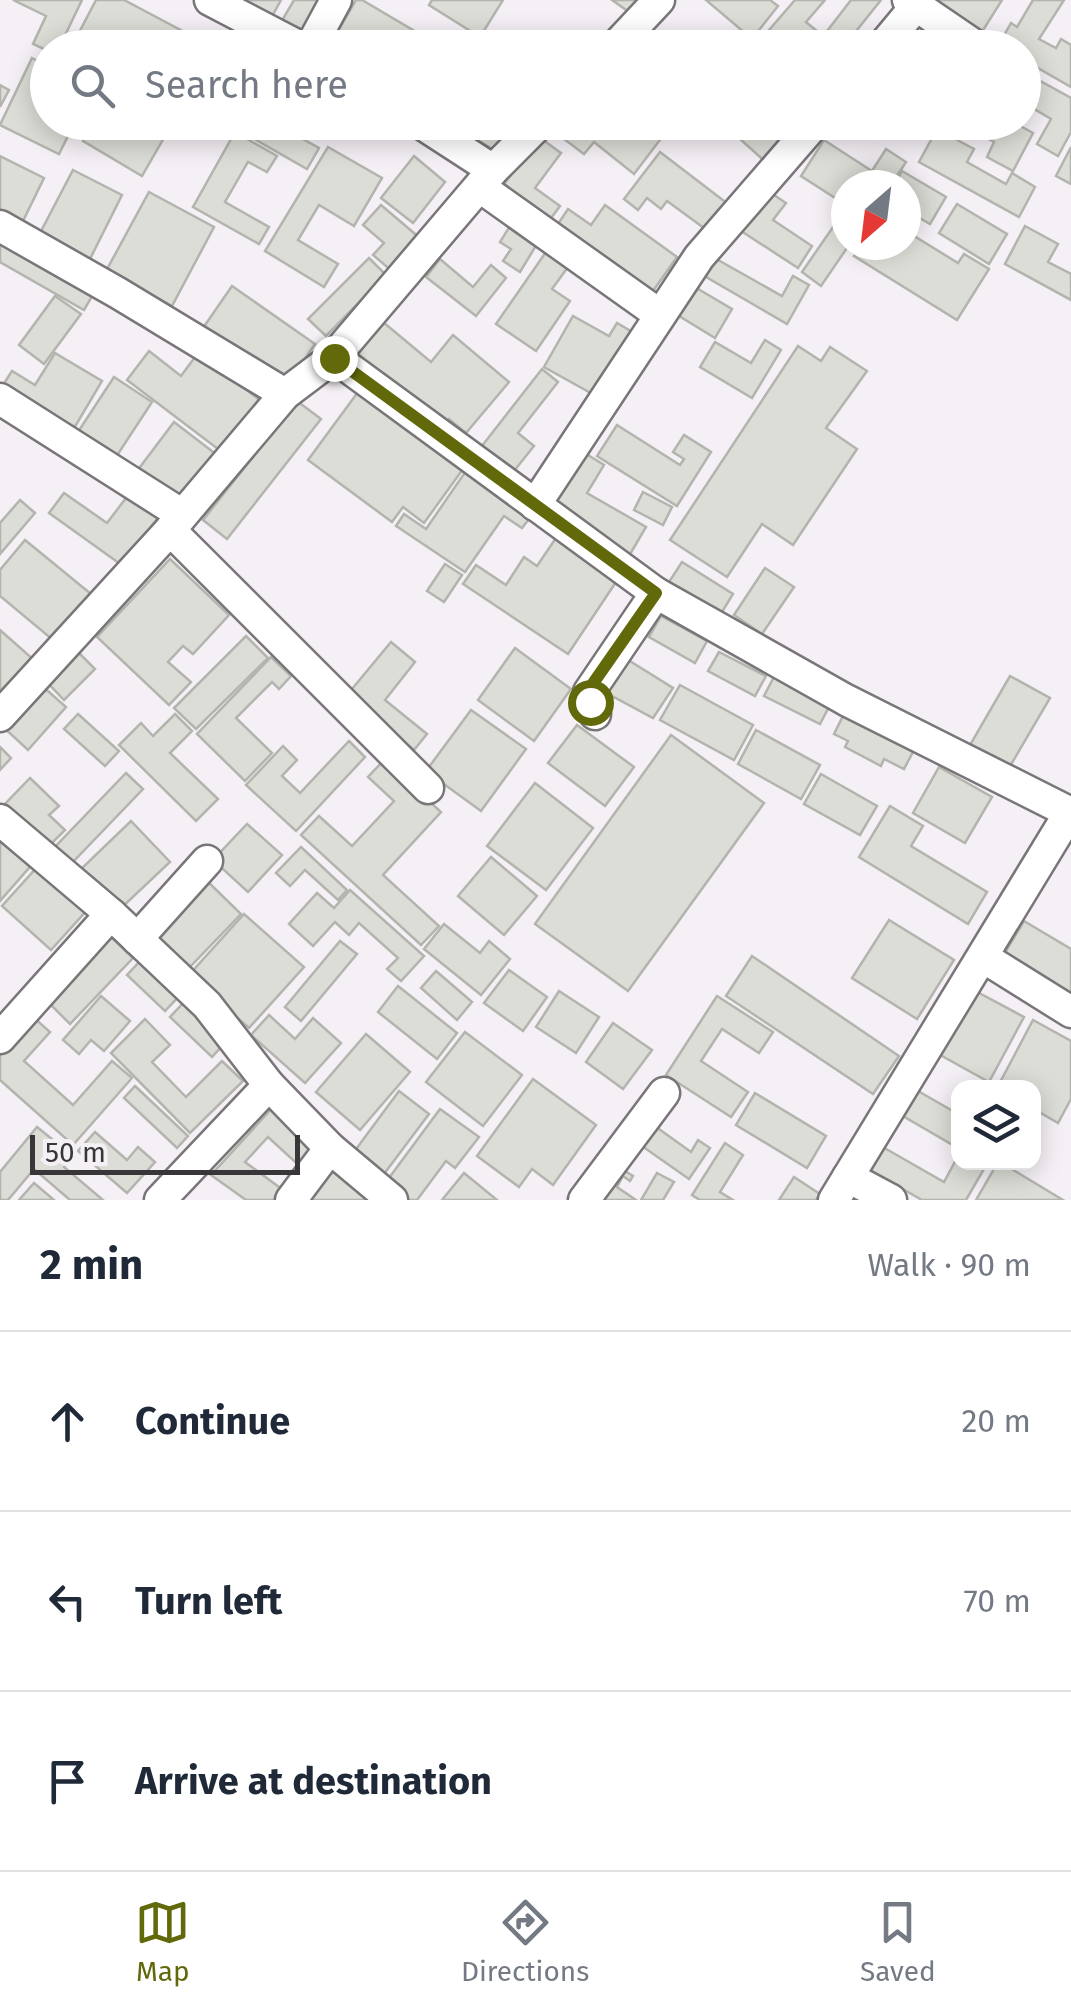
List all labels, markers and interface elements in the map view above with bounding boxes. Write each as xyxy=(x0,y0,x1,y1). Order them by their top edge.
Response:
search box xyxy=(30,30,1041,140)
icon: search xyxy=(65,58,120,113)
text: Search here xyxy=(145,62,348,108)
north arrow xyxy=(831,170,921,260)
route end xyxy=(312,336,358,382)
route start xyxy=(568,680,614,726)
map controls xyxy=(951,1080,1041,1170)
button: layers xyxy=(951,1080,1041,1170)
scale bar xyxy=(30,1130,300,1174)
text: 50 m xyxy=(45,1136,106,1169)
text: 2 min xyxy=(40,1240,143,1290)
text: Walk · 90 m xyxy=(867,1246,1031,1284)
icon: ahead xyxy=(40,1394,95,1449)
text: Continue xyxy=(135,1398,290,1444)
text: 20 m xyxy=(961,1402,1031,1440)
icon: left xyxy=(40,1574,95,1629)
text: Turn left xyxy=(135,1578,282,1624)
text: 70 m xyxy=(963,1582,1031,1620)
icon: arrive xyxy=(40,1754,95,1809)
text: Arrive at destination xyxy=(135,1758,492,1804)
tab: Map xyxy=(135,1895,190,1988)
tab: Directions xyxy=(461,1895,589,1988)
tab: Saved xyxy=(860,1895,936,1988)

